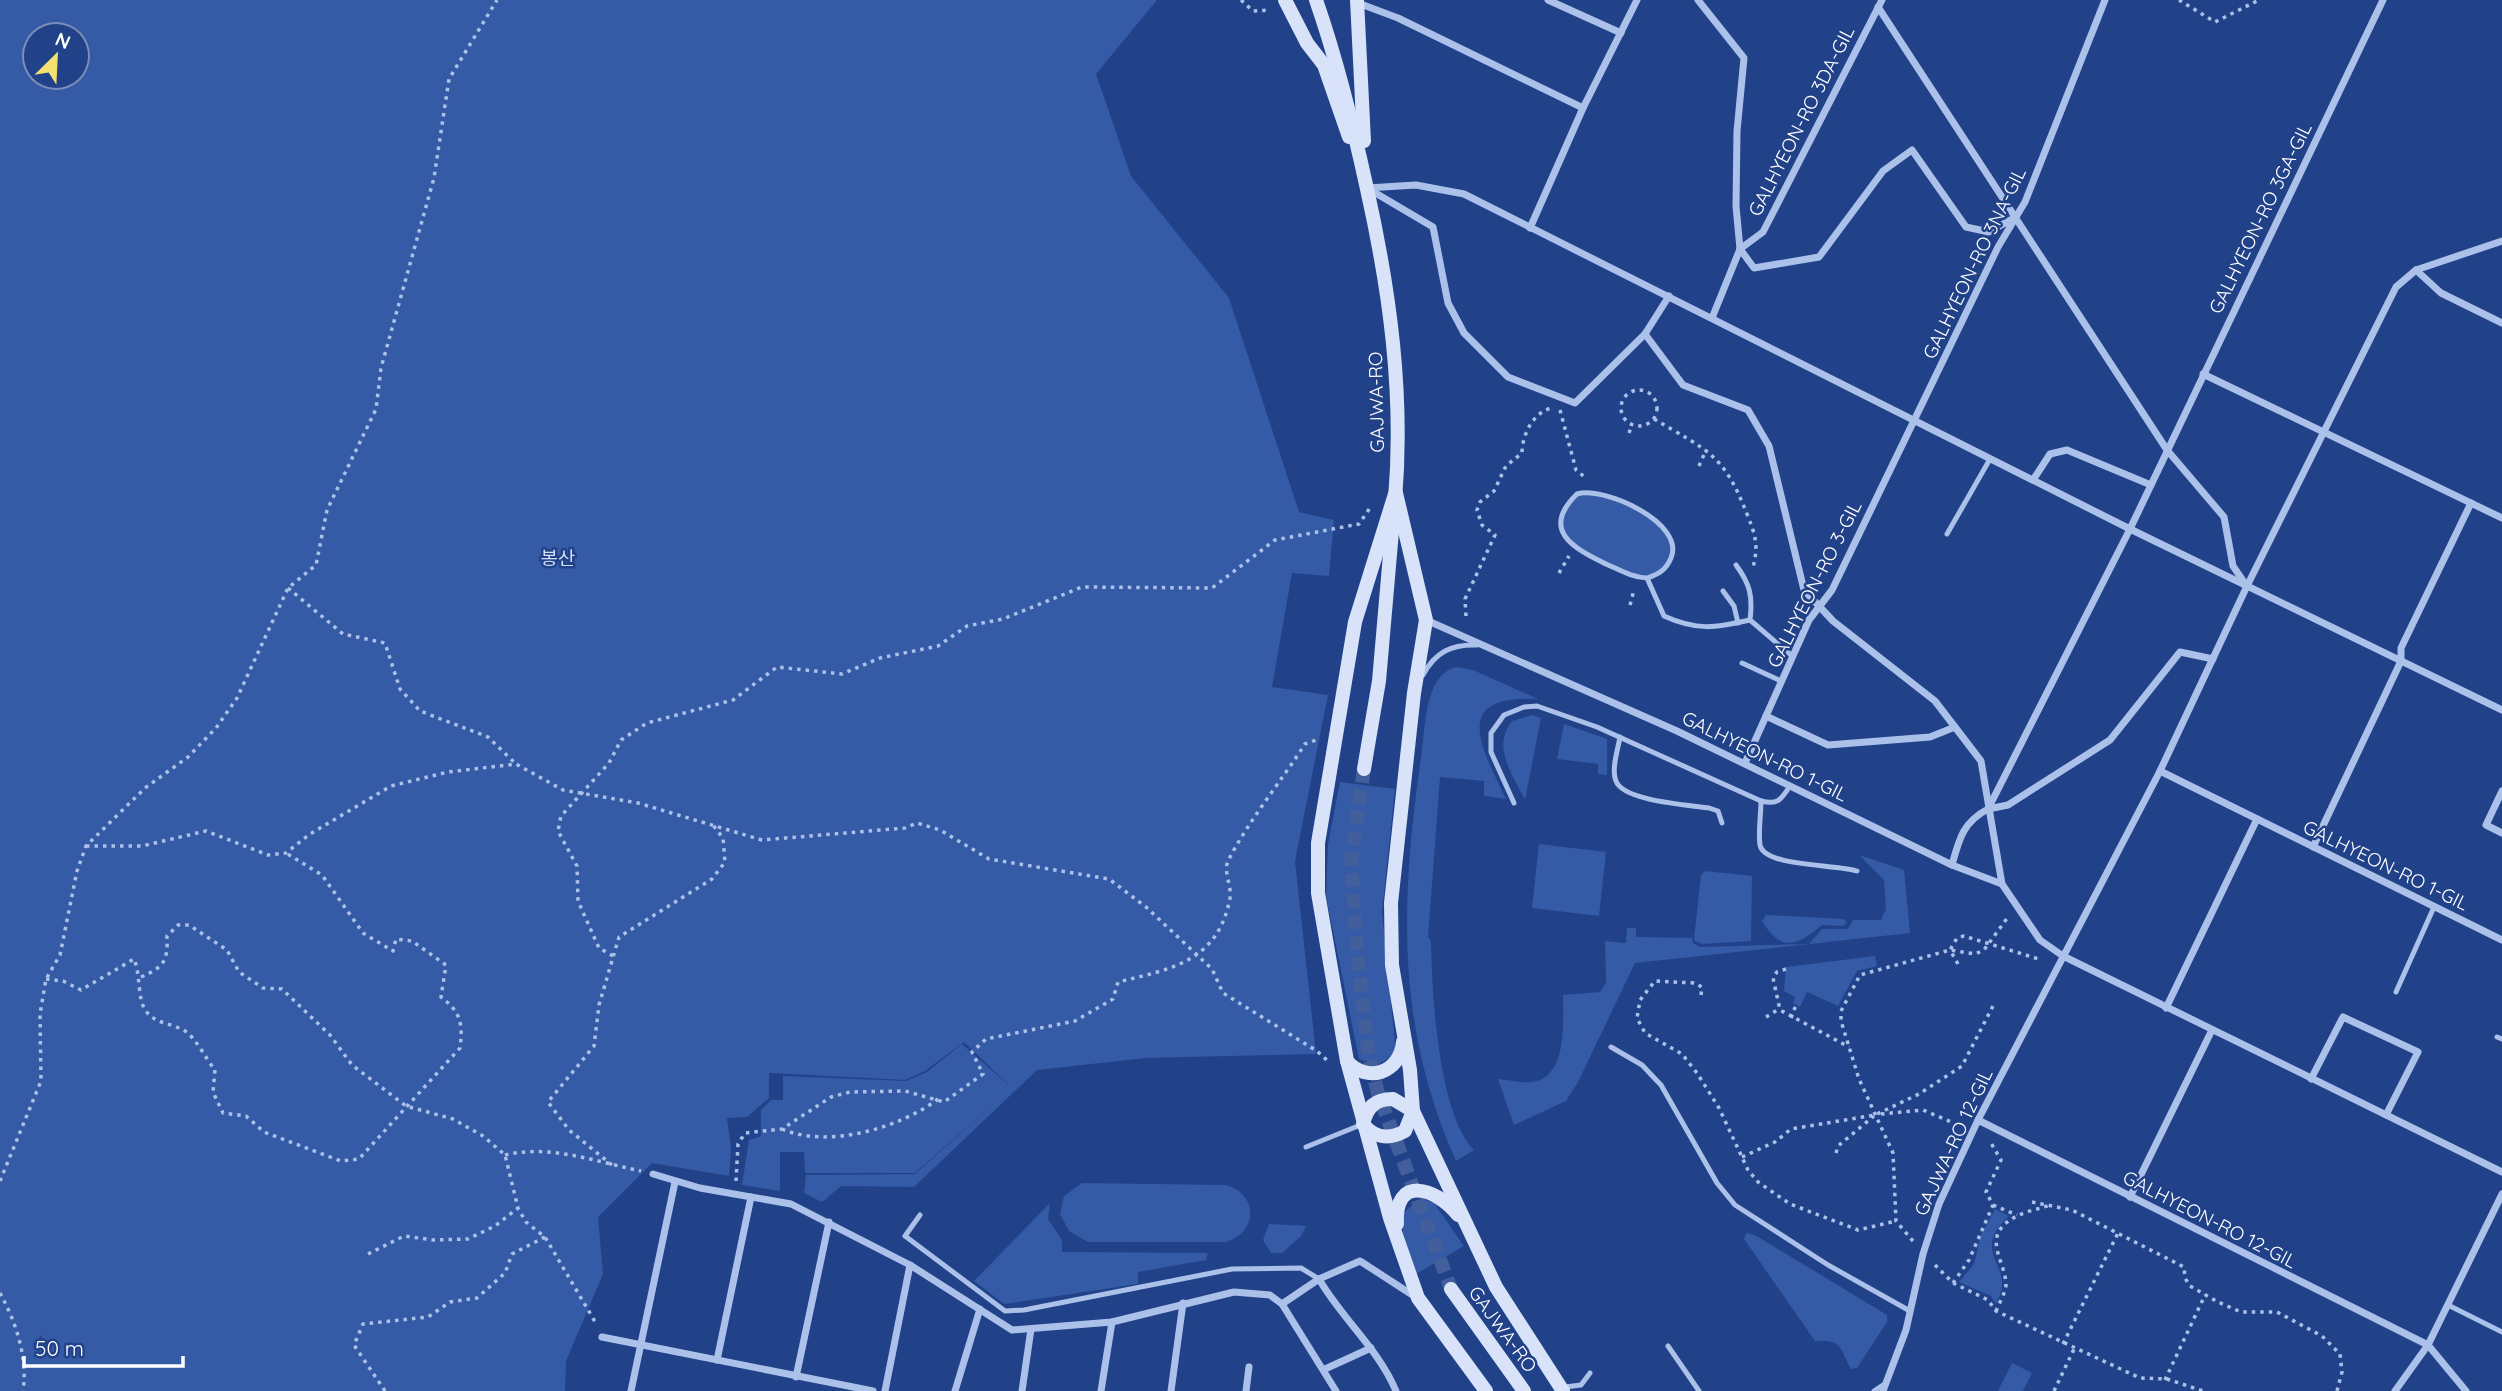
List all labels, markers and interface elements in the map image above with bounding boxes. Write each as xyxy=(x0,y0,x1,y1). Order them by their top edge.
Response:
north arrow xyxy=(21,21,91,91)
street label: GALHYEON-RO 3DA-GIL xyxy=(1743,22,1859,220)
text: N xyxy=(52,27,74,54)
street label: GALHYEON-RO 3GA-GIL xyxy=(2203,118,2317,318)
street label: GALHYEON-RO 3NA-GIL xyxy=(1917,163,2031,363)
street label: GAJWA-RO xyxy=(1363,351,1389,453)
street label: GALHYEON-RO 3-GIL xyxy=(1761,496,1867,672)
park label: 봉산 xyxy=(541,546,575,570)
street label: GALHYEON-RO 1-GIL xyxy=(1678,705,1852,807)
street label: GALHYEON-RO 1-GIL xyxy=(2299,814,2473,916)
street label: GAJWA-RO 12-GIL xyxy=(1908,1065,1998,1219)
street label: GALHYEON-RO 12-GIL xyxy=(2119,1165,2301,1273)
street label: GAJWA-RO xyxy=(1464,1281,1542,1377)
scale bar xyxy=(24,1324,184,1368)
text: 50 m xyxy=(35,1335,84,1361)

